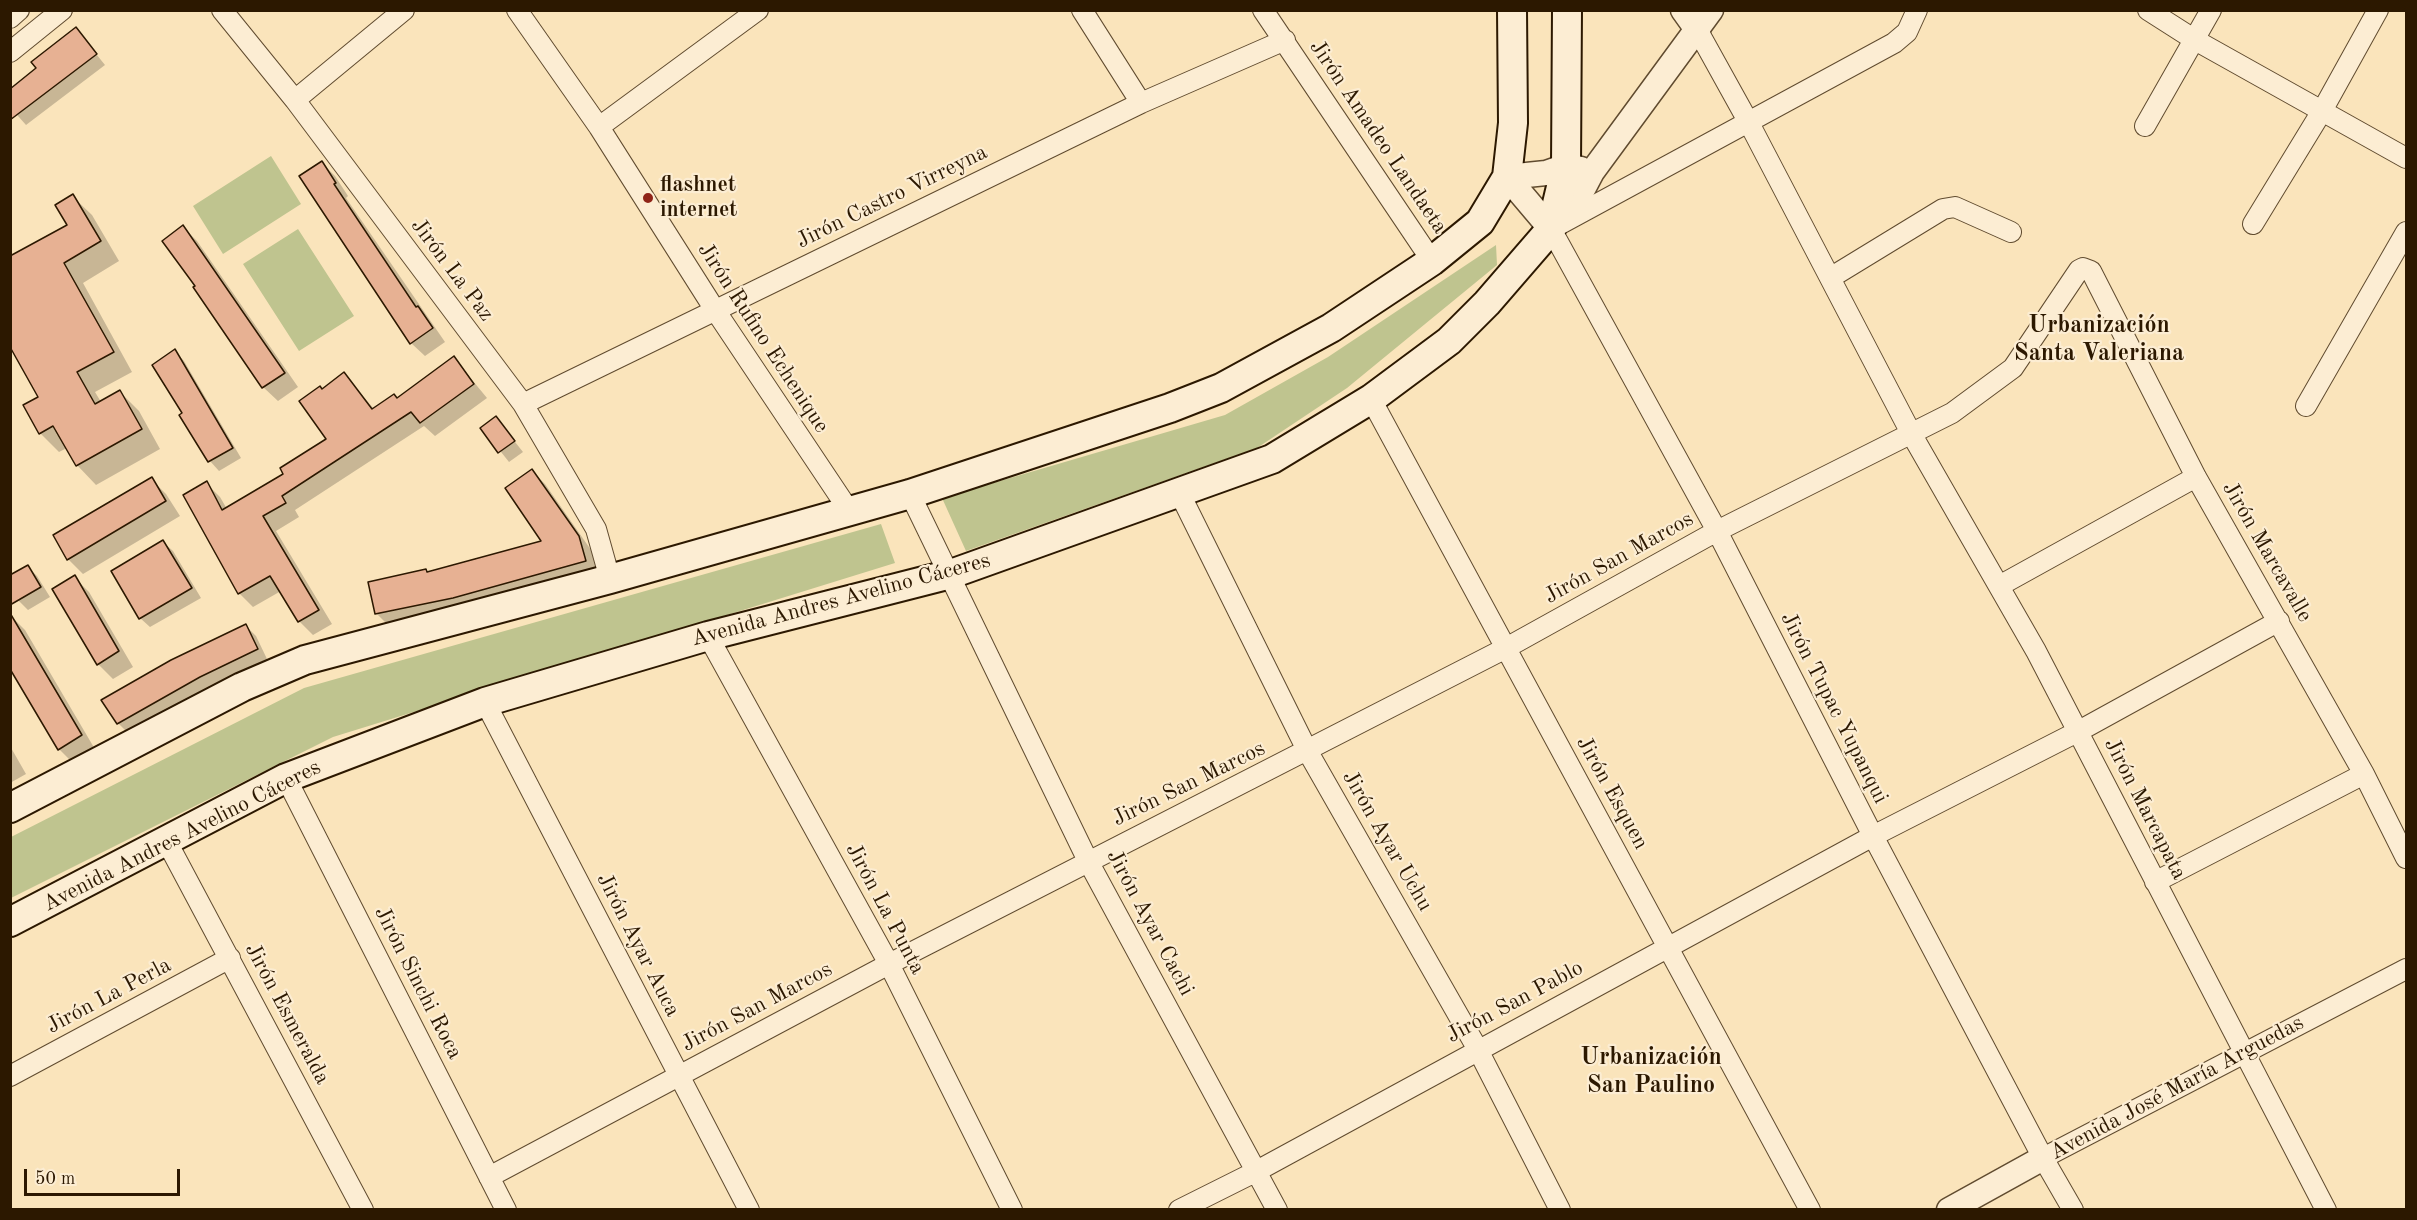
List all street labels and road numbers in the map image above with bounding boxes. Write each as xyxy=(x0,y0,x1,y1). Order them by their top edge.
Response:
street label: Jirón Amadeo Landaeta xyxy=(1303,35,1453,239)
street label: Jirón Castro Virreyna xyxy=(792,139,992,255)
street label: Jirón La Paz xyxy=(405,213,499,327)
street label: Jirón Rufino Echenique xyxy=(692,238,834,438)
street label: Jirón Marcavalle xyxy=(2216,477,2318,627)
street label: Jirón San Marcos xyxy=(1540,506,1698,610)
street label: Avenida Andres Avelino Cáceres xyxy=(689,547,993,653)
street label: Jirón Tupac Yupanqui xyxy=(1774,608,1894,808)
street label: Jirón Esquen xyxy=(1570,732,1654,854)
street label: Jirón Marcapata xyxy=(2098,734,2192,884)
street label: Jirón San Marcos xyxy=(1108,736,1270,832)
street label: Avenida Andres Avelino Cáceres xyxy=(39,754,325,918)
street label: Jirón Ayar Uchu xyxy=(1336,766,1438,916)
street label: Jirón La Punta xyxy=(839,839,931,979)
street label: Jirón Ayar Cachi xyxy=(1100,845,1200,1001)
street label: Jirón Ayar Auca xyxy=(590,869,686,1021)
street label: Jirón Sinchi Roca xyxy=(368,902,468,1064)
street label: Jirón Esmeralda xyxy=(239,939,335,1089)
street label: Jirón La Perla xyxy=(42,952,176,1040)
street label: Jirón San Pablo xyxy=(1442,955,1588,1049)
street label: Jirón San Marcos xyxy=(677,956,837,1058)
street label: Avenida José María Arguedas xyxy=(2045,1010,2309,1166)

